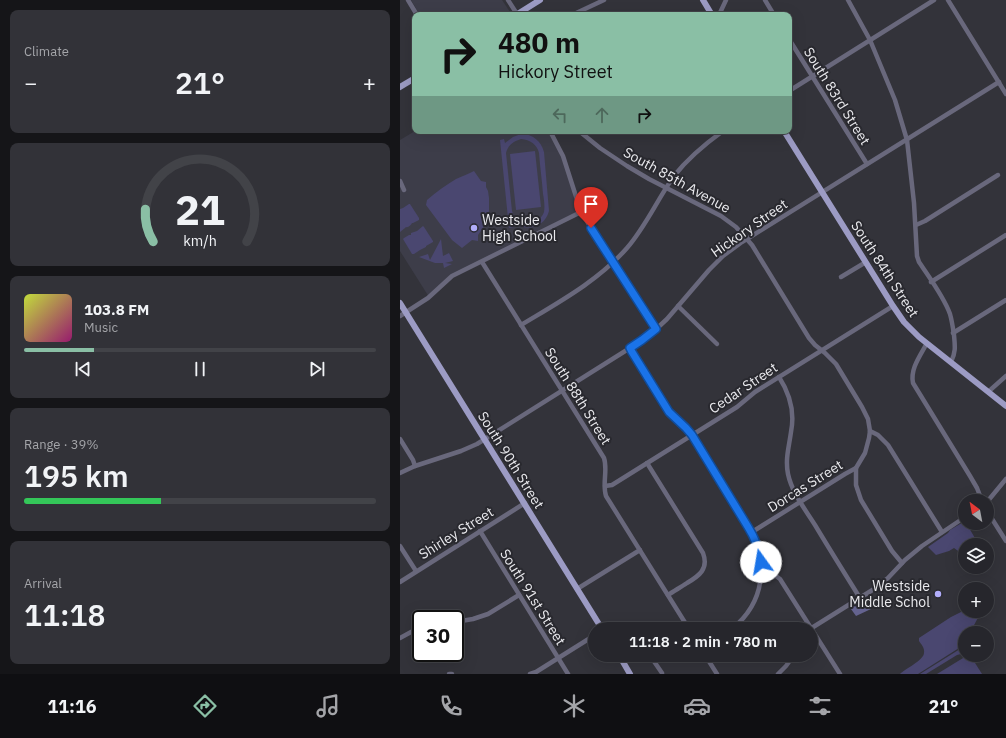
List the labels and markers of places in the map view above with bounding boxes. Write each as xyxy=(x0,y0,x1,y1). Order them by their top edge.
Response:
pin xyxy=(574,187,608,228)
place label: Westside High School xyxy=(482,211,557,245)
marker: Westside High School xyxy=(469,223,479,233)
place label: Westside Middle Schol xyxy=(849,577,930,611)
marker: Westside Middle Schol xyxy=(933,589,943,599)

